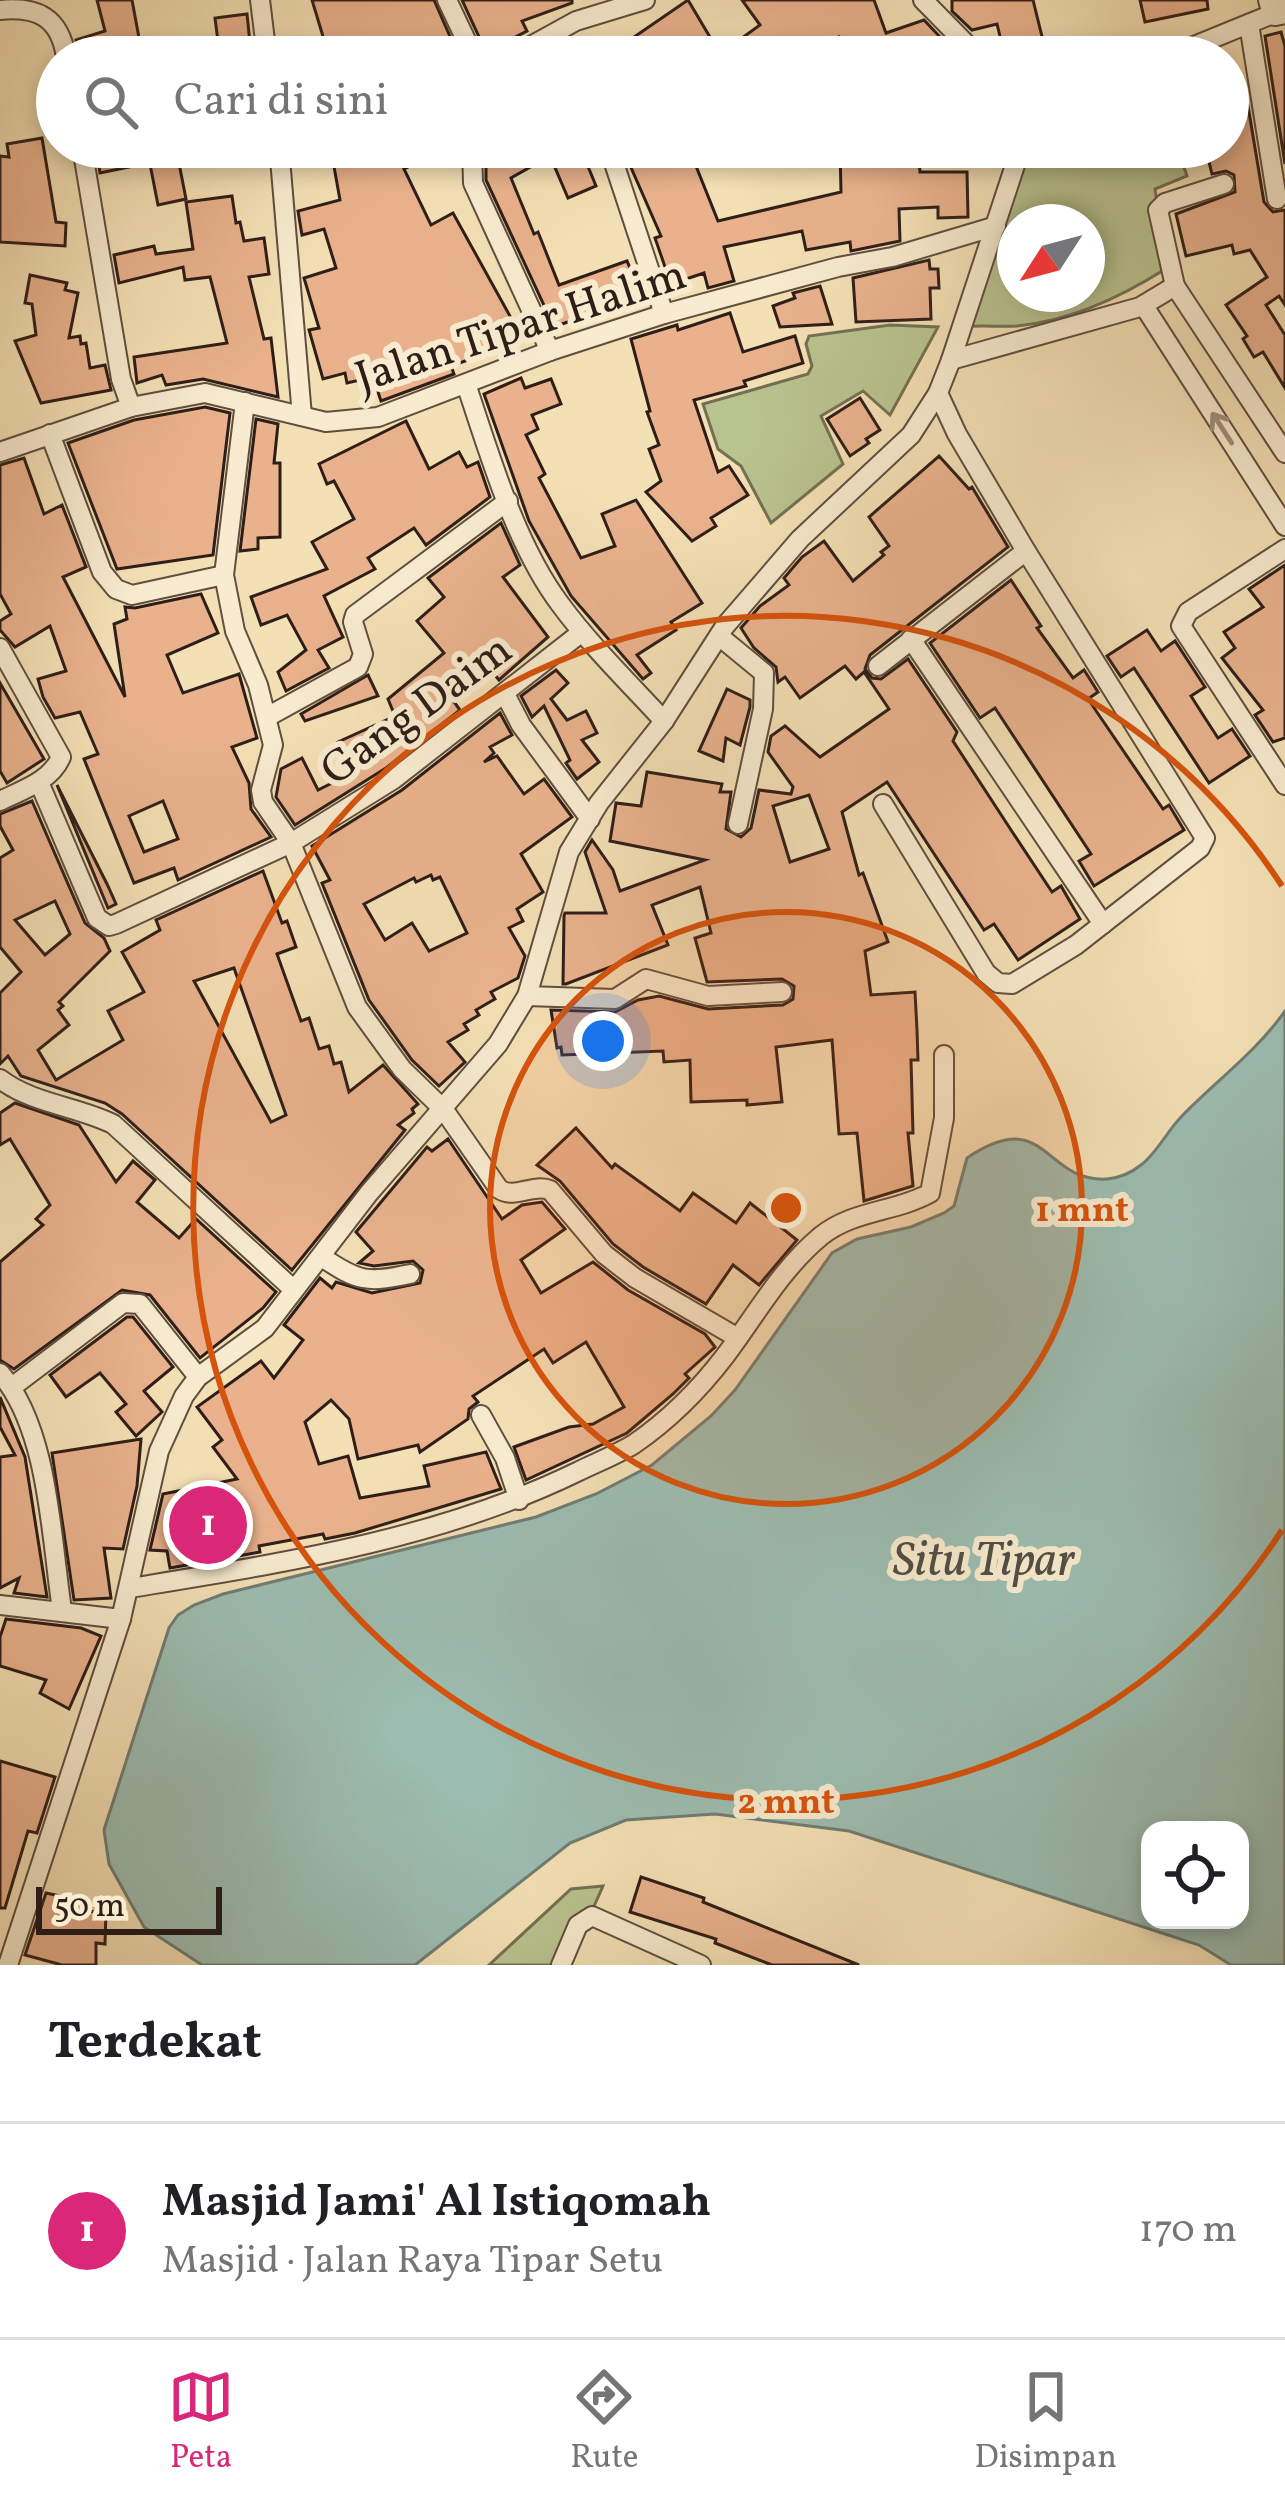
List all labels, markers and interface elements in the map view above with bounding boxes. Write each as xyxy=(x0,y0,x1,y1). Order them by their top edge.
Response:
search box xyxy=(36,36,1249,168)
icon: search xyxy=(78,69,144,135)
text: Cari di sini xyxy=(174,71,388,134)
north arrow xyxy=(997,204,1105,312)
street label: Jalan Tipar Halim xyxy=(348,245,695,411)
one-way arrow xyxy=(1210,411,1234,445)
street label: Gang Daim xyxy=(309,621,526,803)
your location xyxy=(573,1011,633,1071)
centre of rings xyxy=(765,1187,807,1229)
text: 1 mnt xyxy=(1035,1187,1129,1237)
pin: 1 xyxy=(169,1480,247,1570)
water label: Situ Tipar xyxy=(893,1529,1076,1596)
text: 2 mnt xyxy=(737,1779,835,1829)
map controls xyxy=(1141,1821,1249,1929)
button: locate xyxy=(1141,1821,1249,1929)
scale bar xyxy=(36,1881,222,1934)
text: 50 m xyxy=(54,1885,125,1931)
text: Terdekat xyxy=(48,2008,262,2079)
text: Masjid Jami' Al Istiqomah xyxy=(162,2172,711,2235)
text: 1 xyxy=(79,2204,95,2258)
text: 170 m xyxy=(1139,2204,1237,2258)
text: Masjid · Jalan Raya Tipar Setu xyxy=(162,2235,663,2289)
tab: Peta xyxy=(168,2364,234,2482)
tab: Rute xyxy=(570,2364,638,2482)
tab: Disimpan xyxy=(975,2364,1117,2482)

